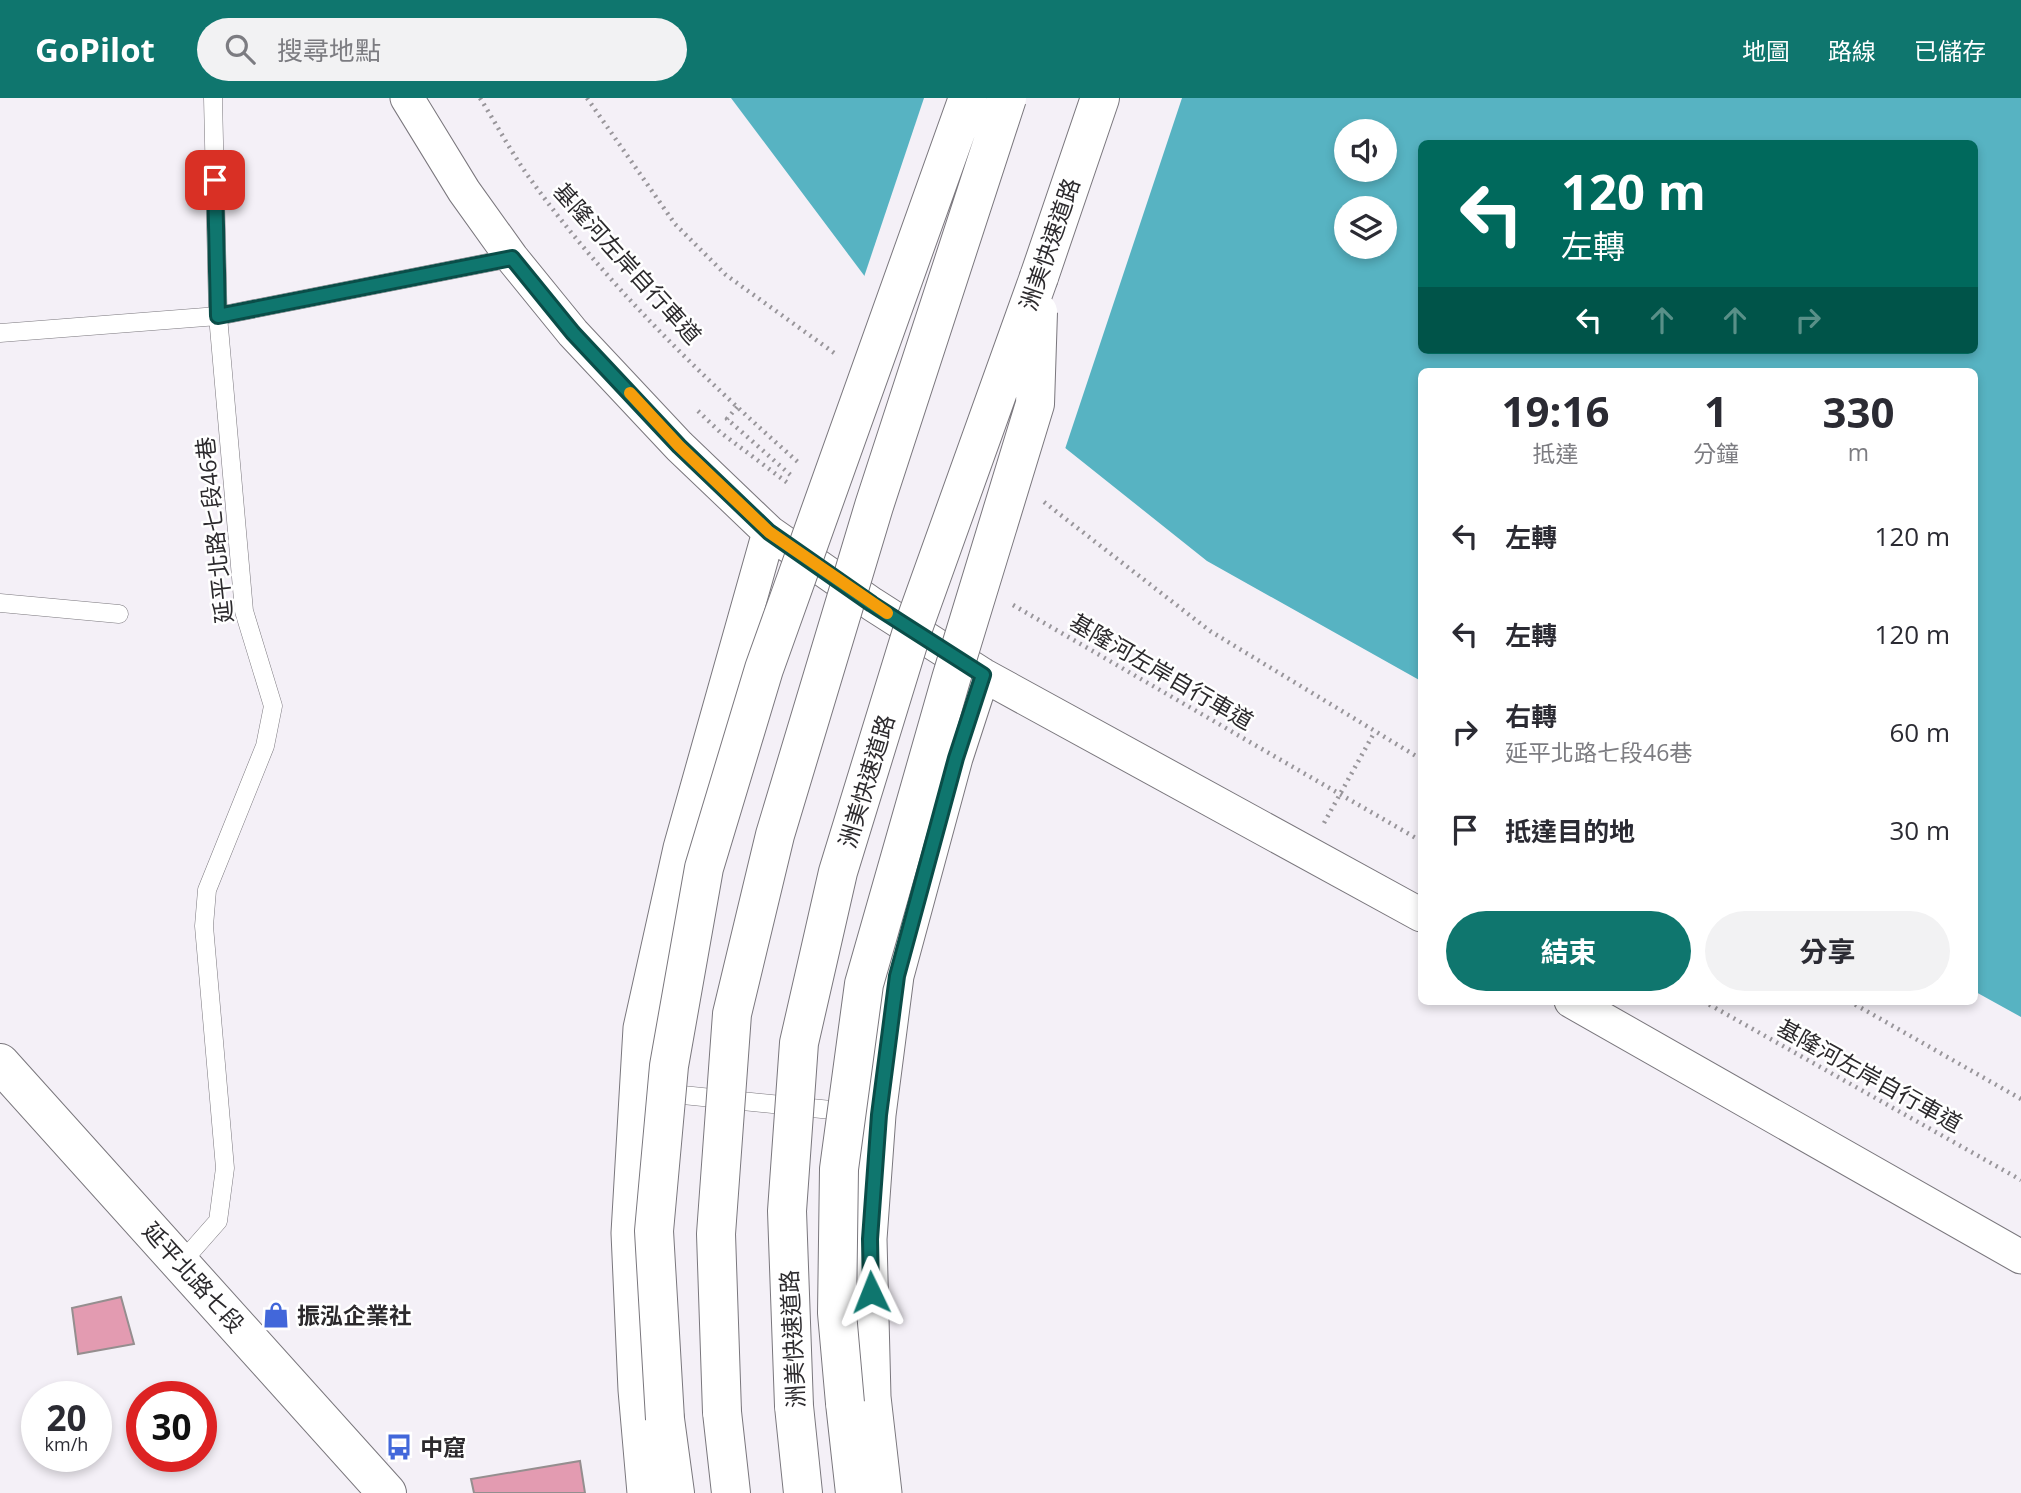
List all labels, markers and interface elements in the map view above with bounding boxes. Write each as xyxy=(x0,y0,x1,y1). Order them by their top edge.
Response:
search box xyxy=(197,18,687,81)
text: GoPilot xyxy=(35,27,155,72)
icon: search xyxy=(221,30,259,68)
text: 搜尋地點 xyxy=(277,32,381,68)
text: 地圖 xyxy=(1742,34,1790,67)
text: 路線 xyxy=(1828,34,1876,67)
text: 已儲存 xyxy=(1914,34,1986,67)
map controls xyxy=(1334,119,1397,259)
button: sound xyxy=(1334,119,1397,182)
pin xyxy=(185,150,245,210)
text: 120 m xyxy=(1561,158,1706,224)
icon: arrive xyxy=(196,161,234,199)
icon: left xyxy=(1446,168,1537,259)
street label: 洲美快速道路 xyxy=(1011,174,1087,314)
street label: 基隆河左岸自行車道 xyxy=(547,175,709,351)
button: layers xyxy=(1334,196,1397,259)
text: 左轉 xyxy=(1561,224,1625,267)
icon: left xyxy=(1570,301,1608,339)
icon: ahead xyxy=(1643,301,1681,339)
icon: ahead xyxy=(1716,301,1754,339)
icon: right xyxy=(1789,301,1827,339)
text: 19:16 xyxy=(1501,382,1610,439)
text: 1 xyxy=(1704,382,1728,439)
text: 330 xyxy=(1822,383,1895,440)
street label: 延平北路七段46巷 xyxy=(188,435,240,625)
text: m xyxy=(1848,436,1869,468)
text: 抵達 xyxy=(1532,437,1578,469)
text: 分鐘 xyxy=(1693,437,1739,469)
icon: left xyxy=(1446,517,1484,555)
text: 120 m xyxy=(1875,518,1950,554)
text: 左轉 xyxy=(1505,519,1557,555)
street label: 基隆河左岸自行車道 xyxy=(1064,605,1260,737)
icon: left xyxy=(1446,615,1484,653)
text: 120 m xyxy=(1875,616,1950,652)
text: 左轉 xyxy=(1505,617,1557,653)
text: 右轉 xyxy=(1505,698,1557,734)
street label: 洲美快速道路 xyxy=(831,710,901,852)
icon: right xyxy=(1446,713,1484,751)
text: 60 m xyxy=(1889,714,1950,750)
text: 延平北路七段46巷 xyxy=(1505,736,1692,768)
icon: arrive xyxy=(1446,811,1484,849)
text: 30 m xyxy=(1889,812,1950,848)
text: 抵達目的地 xyxy=(1505,813,1635,849)
button: 結束 xyxy=(1446,911,1691,991)
button: 分享 xyxy=(1705,911,1950,991)
street label: 基隆河左岸自行車道 xyxy=(1772,1011,1968,1139)
street label: 延平北路七段 xyxy=(136,1215,252,1339)
position arrow xyxy=(834,1255,908,1329)
street label: 洲美快速道路 xyxy=(772,1269,812,1409)
place label: 振泓企業社 xyxy=(297,1299,412,1331)
shop icon: 振泓企業社 xyxy=(261,1300,291,1330)
speed limit sign: 30 xyxy=(126,1381,217,1472)
text: 20 xyxy=(46,1394,87,1441)
place label: 中窟 xyxy=(420,1431,466,1463)
text: km/h xyxy=(45,1432,88,1456)
bus stop icon: 中窟 xyxy=(384,1432,414,1462)

